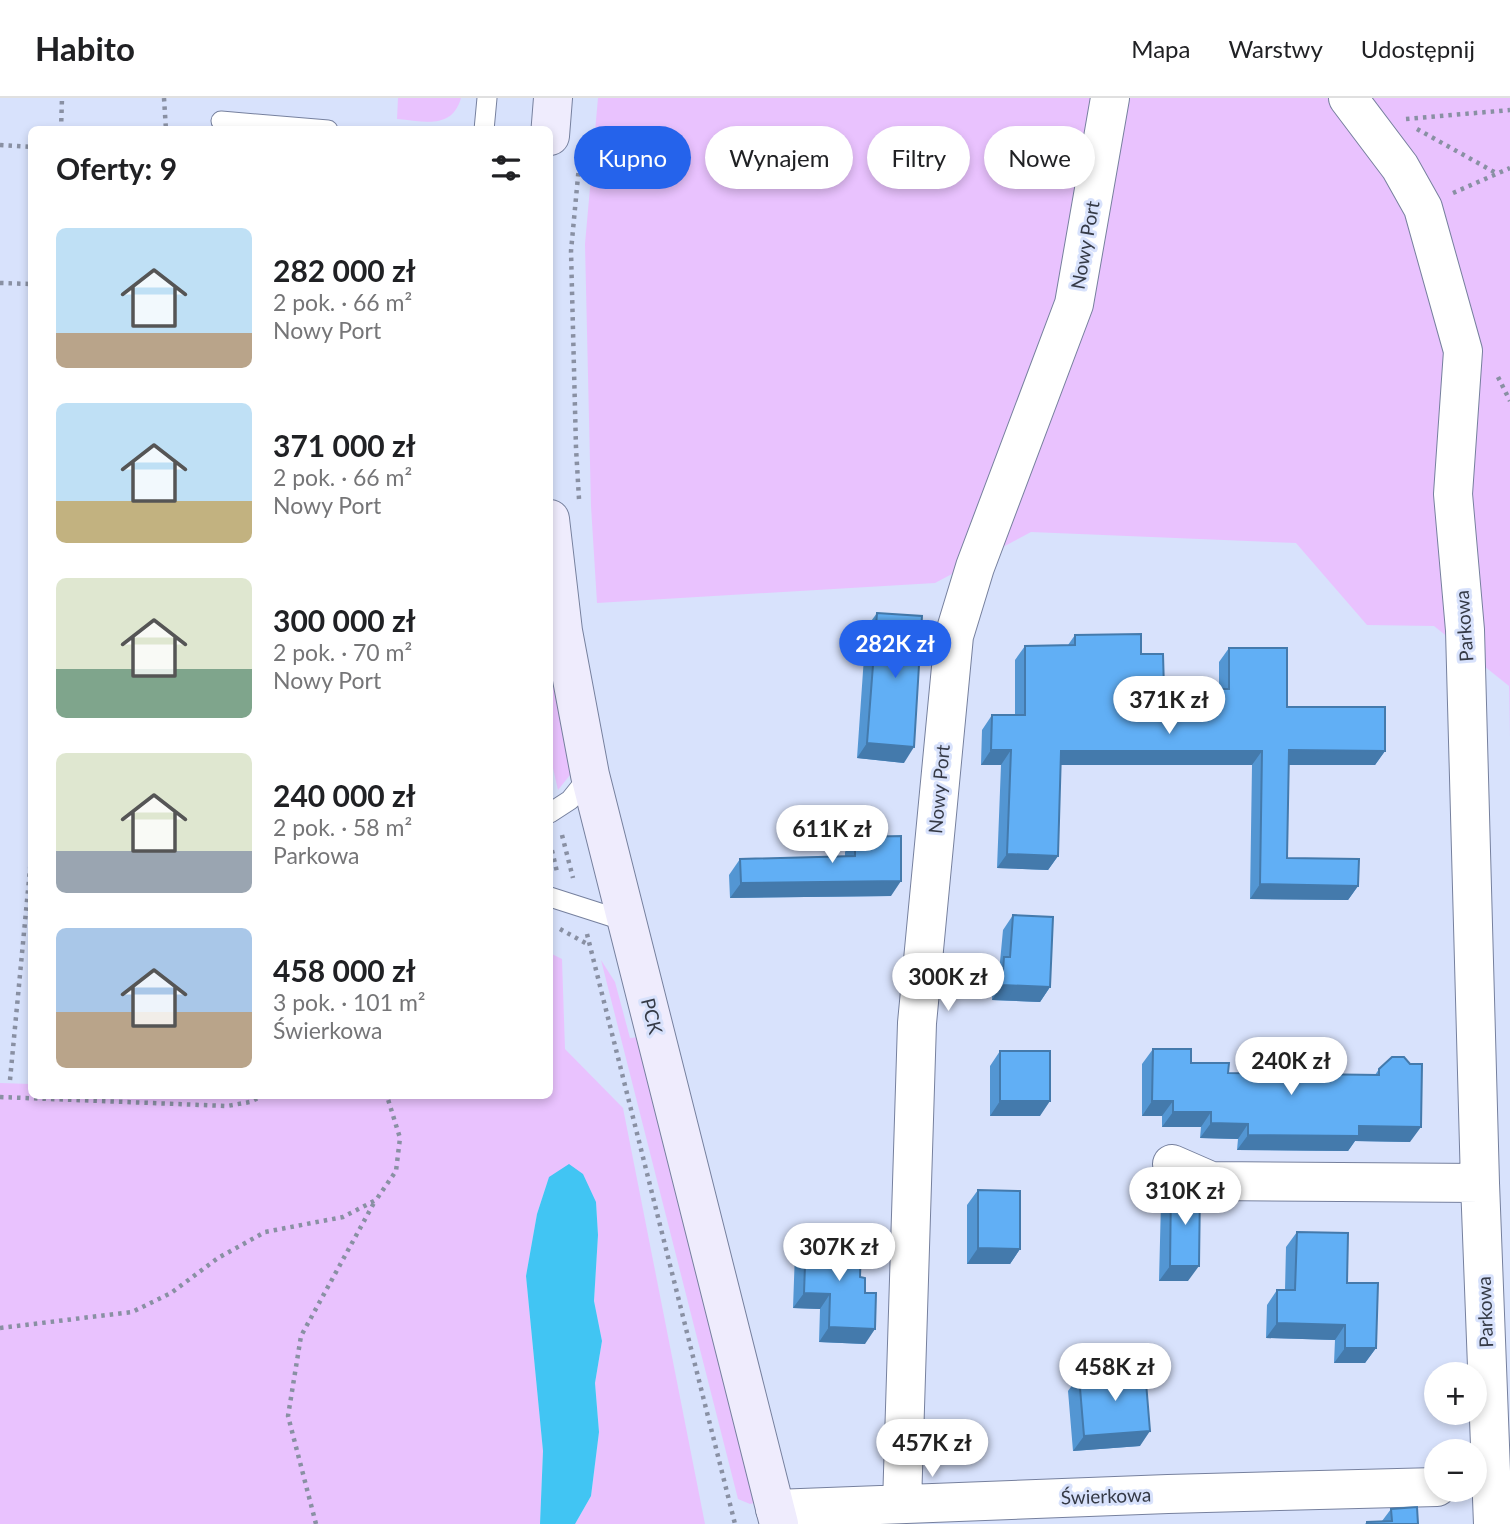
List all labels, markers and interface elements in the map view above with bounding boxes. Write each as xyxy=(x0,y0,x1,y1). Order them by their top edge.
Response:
text: Habito xyxy=(35,28,135,68)
text: Mapa xyxy=(1131,34,1190,63)
text: Warstwy xyxy=(1228,34,1323,63)
text: Udostępnij xyxy=(1361,34,1475,63)
chip: Kupno xyxy=(574,126,691,189)
chip: Wynajem xyxy=(705,126,853,189)
chip: Filtry xyxy=(867,126,970,189)
chip: Nowe xyxy=(984,126,1095,189)
icon: filters xyxy=(487,149,525,187)
text: Oferty: 9 xyxy=(56,150,177,186)
street label: Nowy Port xyxy=(1065,199,1104,291)
text: 282 000 zł xyxy=(273,252,416,288)
icon: home xyxy=(112,256,196,340)
text: 2 pok. · 66 m² xyxy=(273,288,412,316)
text: Nowy Port xyxy=(273,316,381,344)
text: 371 000 zł xyxy=(273,427,416,463)
icon: home xyxy=(112,431,196,515)
text: 2 pok. · 66 m² xyxy=(273,463,412,491)
text: Nowy Port xyxy=(273,491,381,519)
street label: Parkowa xyxy=(1450,590,1477,662)
text: 300 000 zł xyxy=(273,602,416,638)
icon: home xyxy=(112,606,196,690)
pin: 282K zł xyxy=(830,620,960,680)
text: 282K zł xyxy=(855,629,935,657)
text: 2 pok. · 70 m² xyxy=(273,638,412,666)
text: Nowy Port xyxy=(273,666,381,694)
pin: 371K zł xyxy=(1104,676,1234,736)
text: 371K zł xyxy=(1129,685,1209,713)
street label: Nowy Port xyxy=(923,743,954,834)
text: 240 000 zł xyxy=(273,777,416,813)
icon: home xyxy=(112,781,196,865)
pin: 611K zł xyxy=(767,806,897,865)
text: 2 pok. · 58 m² xyxy=(273,813,412,841)
text: 611K zł xyxy=(792,814,872,842)
text: Parkowa xyxy=(273,841,360,869)
text: 458 000 zł xyxy=(273,952,416,988)
pin: 300K zł xyxy=(883,954,1013,1013)
icon: home xyxy=(112,956,196,1040)
text: 300K zł xyxy=(908,962,988,990)
text: 3 pok. · 101 m² xyxy=(273,988,426,1016)
street label: PCK xyxy=(637,995,668,1037)
text: Świerkowa xyxy=(273,1016,382,1044)
pin: 240K zł xyxy=(1226,1038,1356,1097)
text: 240K zł xyxy=(1251,1046,1331,1074)
pin: 310K zł xyxy=(1120,1168,1250,1227)
text: 310K zł xyxy=(1145,1176,1225,1204)
pin: 307K zł xyxy=(774,1224,904,1283)
text: 307K zł xyxy=(799,1232,879,1260)
street label: Parkowa xyxy=(1472,1276,1497,1348)
pin: 458K zł xyxy=(1050,1344,1180,1403)
text: 458K zł xyxy=(1075,1352,1155,1380)
map controls xyxy=(1424,1362,1487,1502)
button: + xyxy=(1424,1362,1487,1425)
pin: 457K zł xyxy=(867,1420,997,1479)
text: 457K zł xyxy=(892,1428,972,1456)
button: − xyxy=(1424,1439,1487,1502)
street label: Świerkowa xyxy=(1060,1482,1152,1509)

